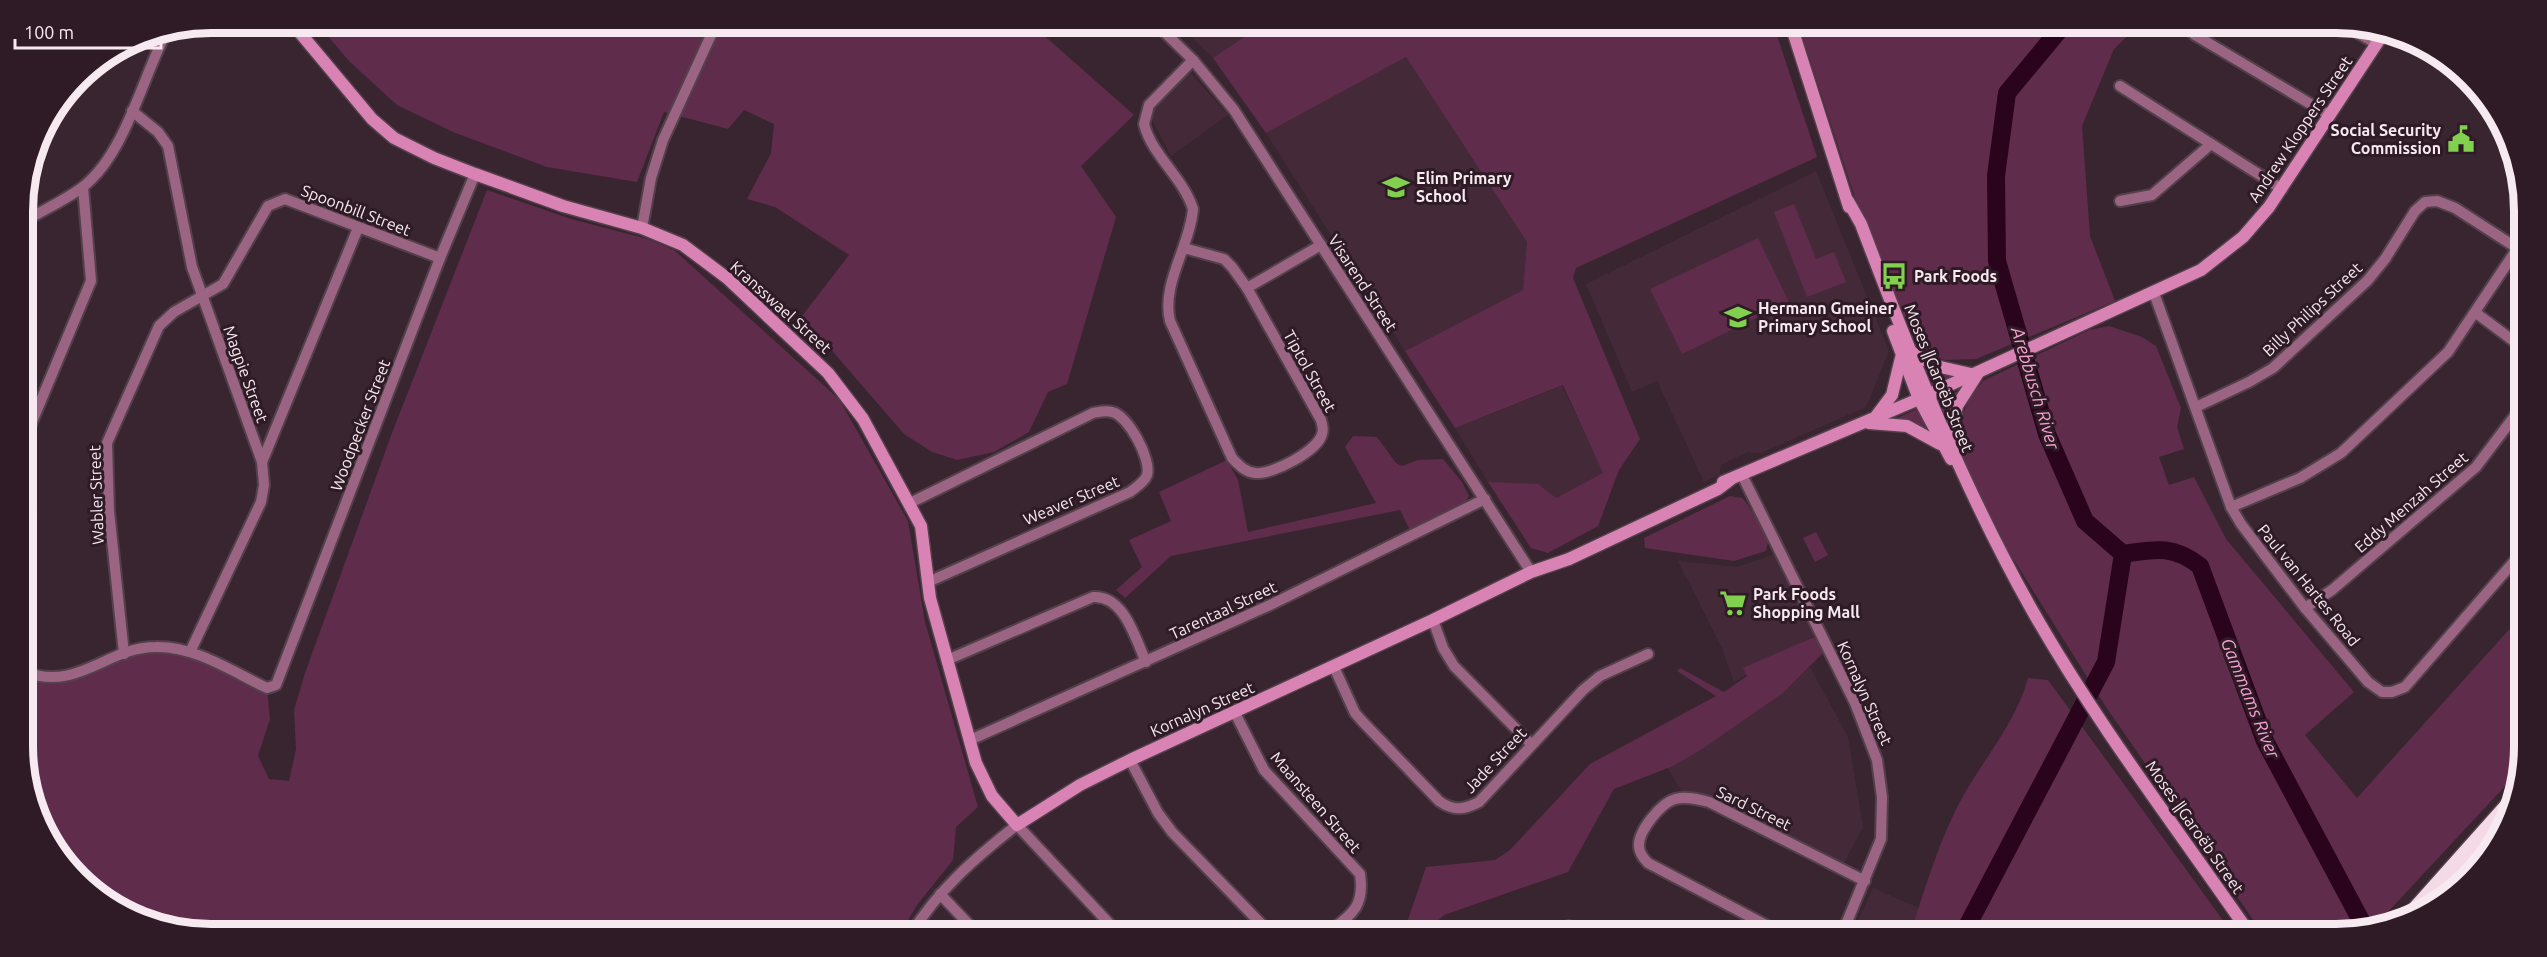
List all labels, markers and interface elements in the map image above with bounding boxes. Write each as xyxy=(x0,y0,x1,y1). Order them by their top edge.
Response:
scale bar xyxy=(15,12,160,50)
text: 100 m xyxy=(24,22,74,42)
street label: Andrew Kloppers Street xyxy=(2244,52,2356,205)
place label: Social Security Commission xyxy=(2331,121,2441,157)
public building icon: Social Security Commission xyxy=(2446,124,2476,154)
place label: Elim Primary School xyxy=(1416,169,1512,205)
school or university icon: Elim Primary School xyxy=(1381,172,1411,202)
street label: Spoonbill Street xyxy=(299,181,414,239)
street label: Visarend Street xyxy=(1325,231,1401,335)
street label: Kransswael Street xyxy=(727,257,835,357)
street label: Billy Philips Street xyxy=(2259,258,2366,360)
bus stop icon: Park Foods xyxy=(1879,261,1909,291)
place label: Park Foods xyxy=(1914,267,1997,285)
place label: Hermann Gmeiner Primary School xyxy=(1758,299,1894,335)
street label: Moses ǁGaroëb Street xyxy=(1901,301,1977,455)
school or university icon: Hermann Gmeiner Primary School xyxy=(1723,302,1753,332)
street label: Magpie Street xyxy=(220,323,272,426)
water label: Arebbusch River xyxy=(2008,323,2064,453)
street label: Tiptol Street xyxy=(1280,327,1340,416)
street label: Woodpecker Street xyxy=(327,356,394,493)
street label: Wabler Street xyxy=(85,444,107,545)
street label: Eddy Menzah Street xyxy=(2351,448,2472,556)
street label: Weaver Street xyxy=(1020,471,1122,528)
street label: Paul van Hartes Road xyxy=(2254,520,2364,650)
street label: Tarentaal Street xyxy=(1167,577,1280,643)
place label: Park Foods Shopping Mall xyxy=(1753,585,1860,621)
supermarket icon: Park Foods Shopping Mall xyxy=(1718,588,1748,618)
water label: Gammams River xyxy=(2218,635,2285,762)
street label: Kornalyn Street xyxy=(1834,638,1896,748)
street label: Kornalyn Street xyxy=(1147,678,1257,740)
street label: Jade Street xyxy=(1460,723,1530,796)
street label: Maansteen Street xyxy=(1267,748,1365,857)
street label: Moses ǁGaroëb Street xyxy=(2142,757,2248,897)
street label: Sard Street xyxy=(1714,782,1795,834)

